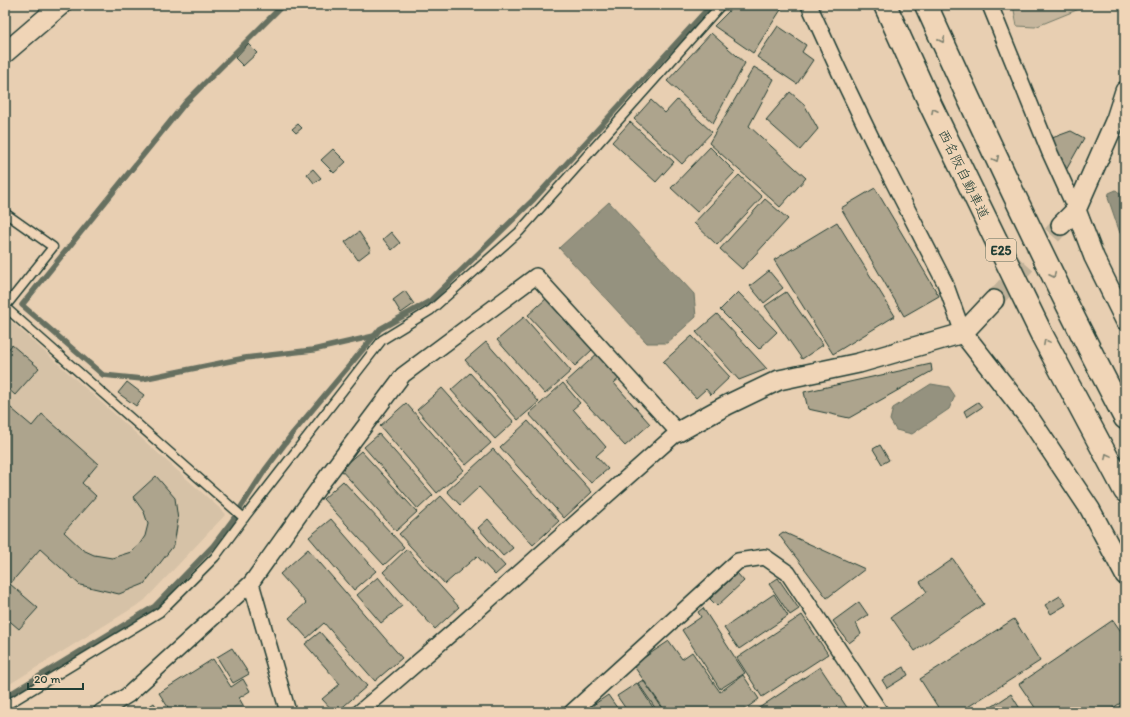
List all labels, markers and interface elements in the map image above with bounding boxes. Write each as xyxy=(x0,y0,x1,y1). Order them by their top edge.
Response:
one-way arrow xyxy=(937,36,945,44)
one-way arrow xyxy=(931,108,939,116)
street label: 西名阪自動車道 xyxy=(934,126,993,222)
one-way arrow xyxy=(991,154,999,162)
road number: E25 xyxy=(986,239,1016,261)
one-way arrow xyxy=(1048,271,1056,279)
one-way arrow xyxy=(1043,338,1051,346)
one-way arrow xyxy=(1104,453,1111,461)
scale bar xyxy=(28,665,83,691)
text: 20 m xyxy=(34,672,61,686)

